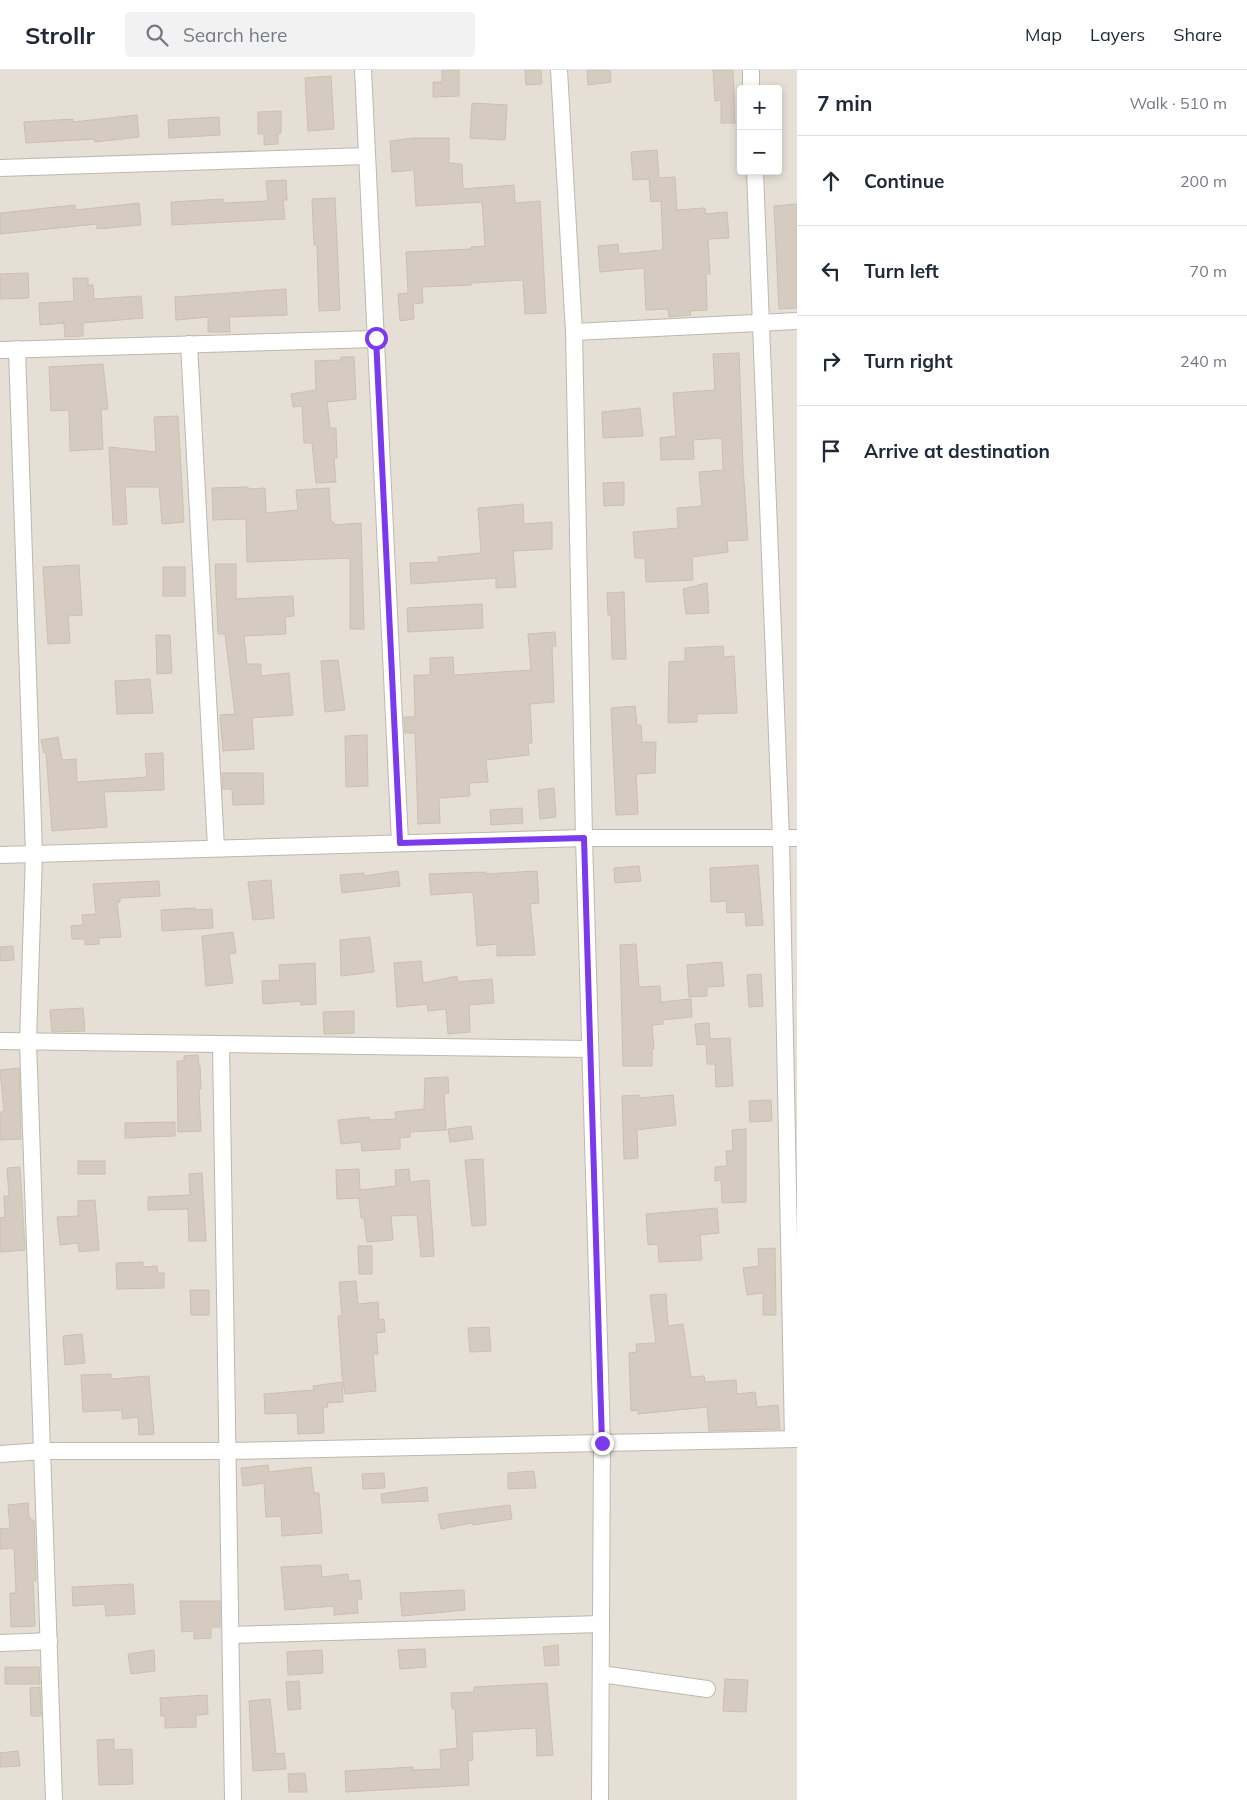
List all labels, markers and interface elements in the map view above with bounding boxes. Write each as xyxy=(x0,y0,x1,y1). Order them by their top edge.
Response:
search box xyxy=(125,12,475,57)
text: Strollr xyxy=(25,20,95,50)
icon: search xyxy=(143,21,171,49)
text: Search here xyxy=(183,23,287,47)
text: Map xyxy=(1025,23,1062,46)
text: Layers xyxy=(1090,23,1145,46)
text: Share xyxy=(1173,23,1222,46)
map controls xyxy=(737,85,782,175)
button: + xyxy=(737,85,782,130)
text: 7 min xyxy=(817,90,872,116)
text: Walk · 510 m xyxy=(1129,93,1227,113)
button: − xyxy=(737,130,782,175)
icon: ahead xyxy=(817,167,845,195)
text: Continue xyxy=(864,169,944,193)
text: 200 m xyxy=(1180,171,1227,191)
icon: left xyxy=(817,257,845,285)
text: Turn left xyxy=(864,259,939,283)
text: 70 m xyxy=(1190,261,1227,281)
route start xyxy=(365,327,388,350)
icon: right xyxy=(817,347,845,375)
text: Turn right xyxy=(864,349,953,373)
text: 240 m xyxy=(1180,351,1227,371)
icon: arrive xyxy=(817,437,845,465)
text: Arrive at destination xyxy=(864,439,1050,463)
route end xyxy=(591,1432,614,1455)

